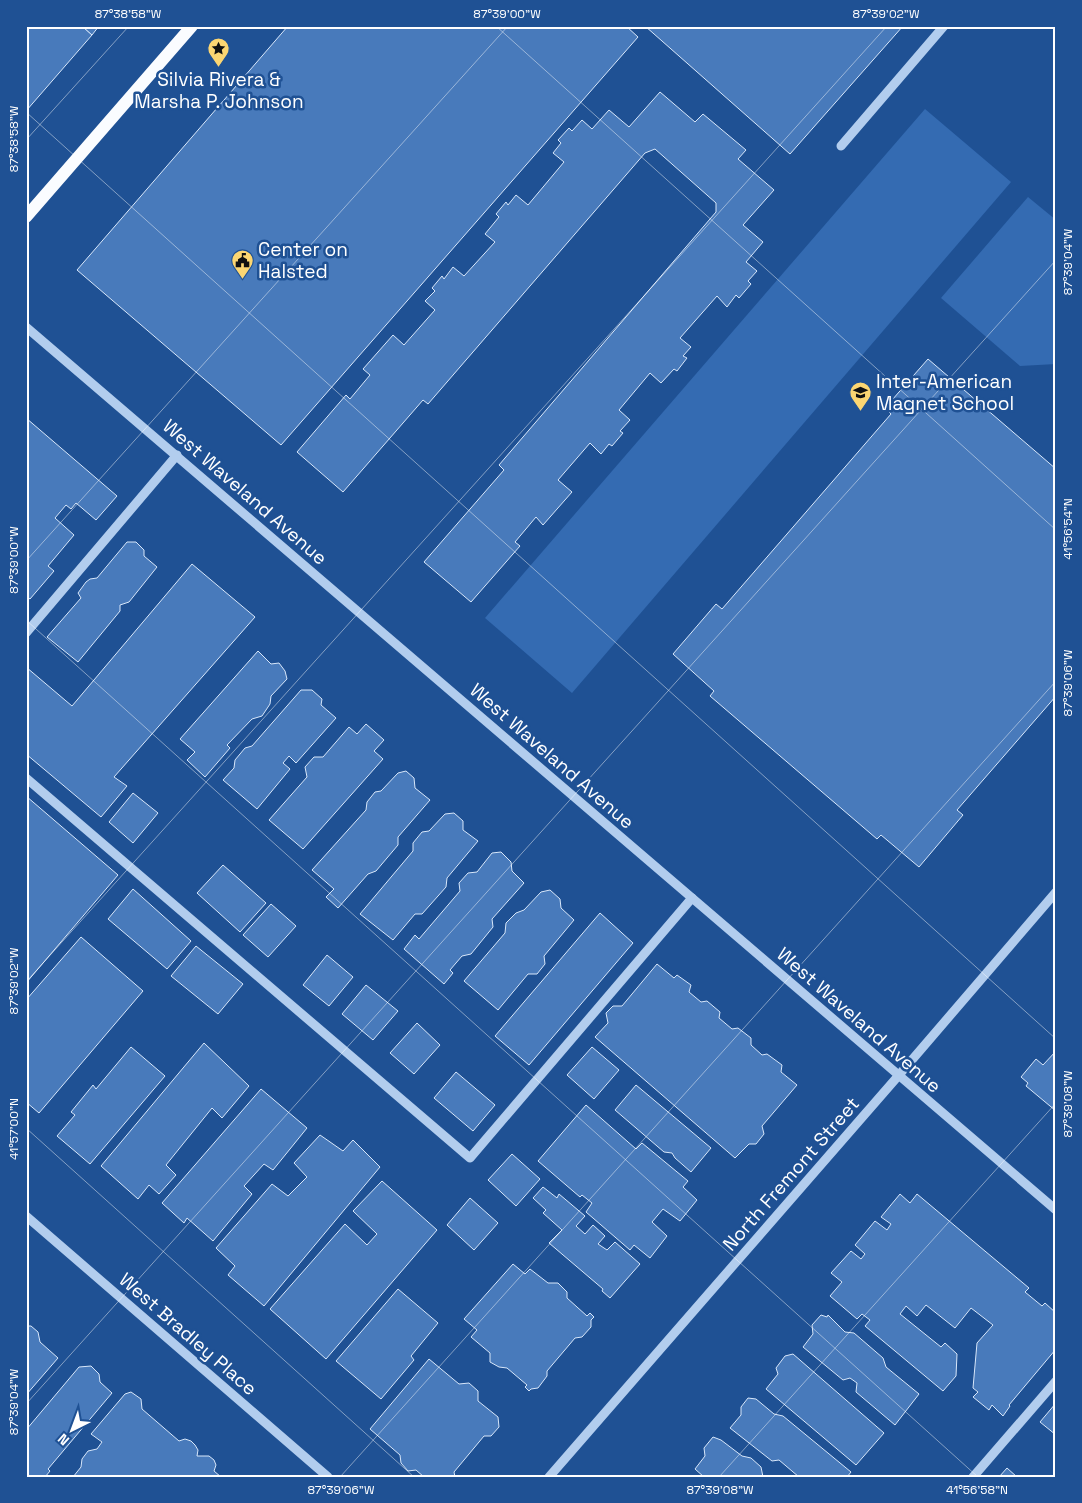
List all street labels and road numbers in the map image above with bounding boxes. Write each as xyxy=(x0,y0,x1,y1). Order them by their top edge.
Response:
street label: West Waveland Avenue xyxy=(158,414,332,570)
street label: West Waveland Avenue xyxy=(465,678,639,834)
street label: West Waveland Avenue xyxy=(772,942,946,1098)
street label: North Fremont Street xyxy=(717,1092,865,1256)
street label: West Bradley Place xyxy=(114,1267,262,1401)

